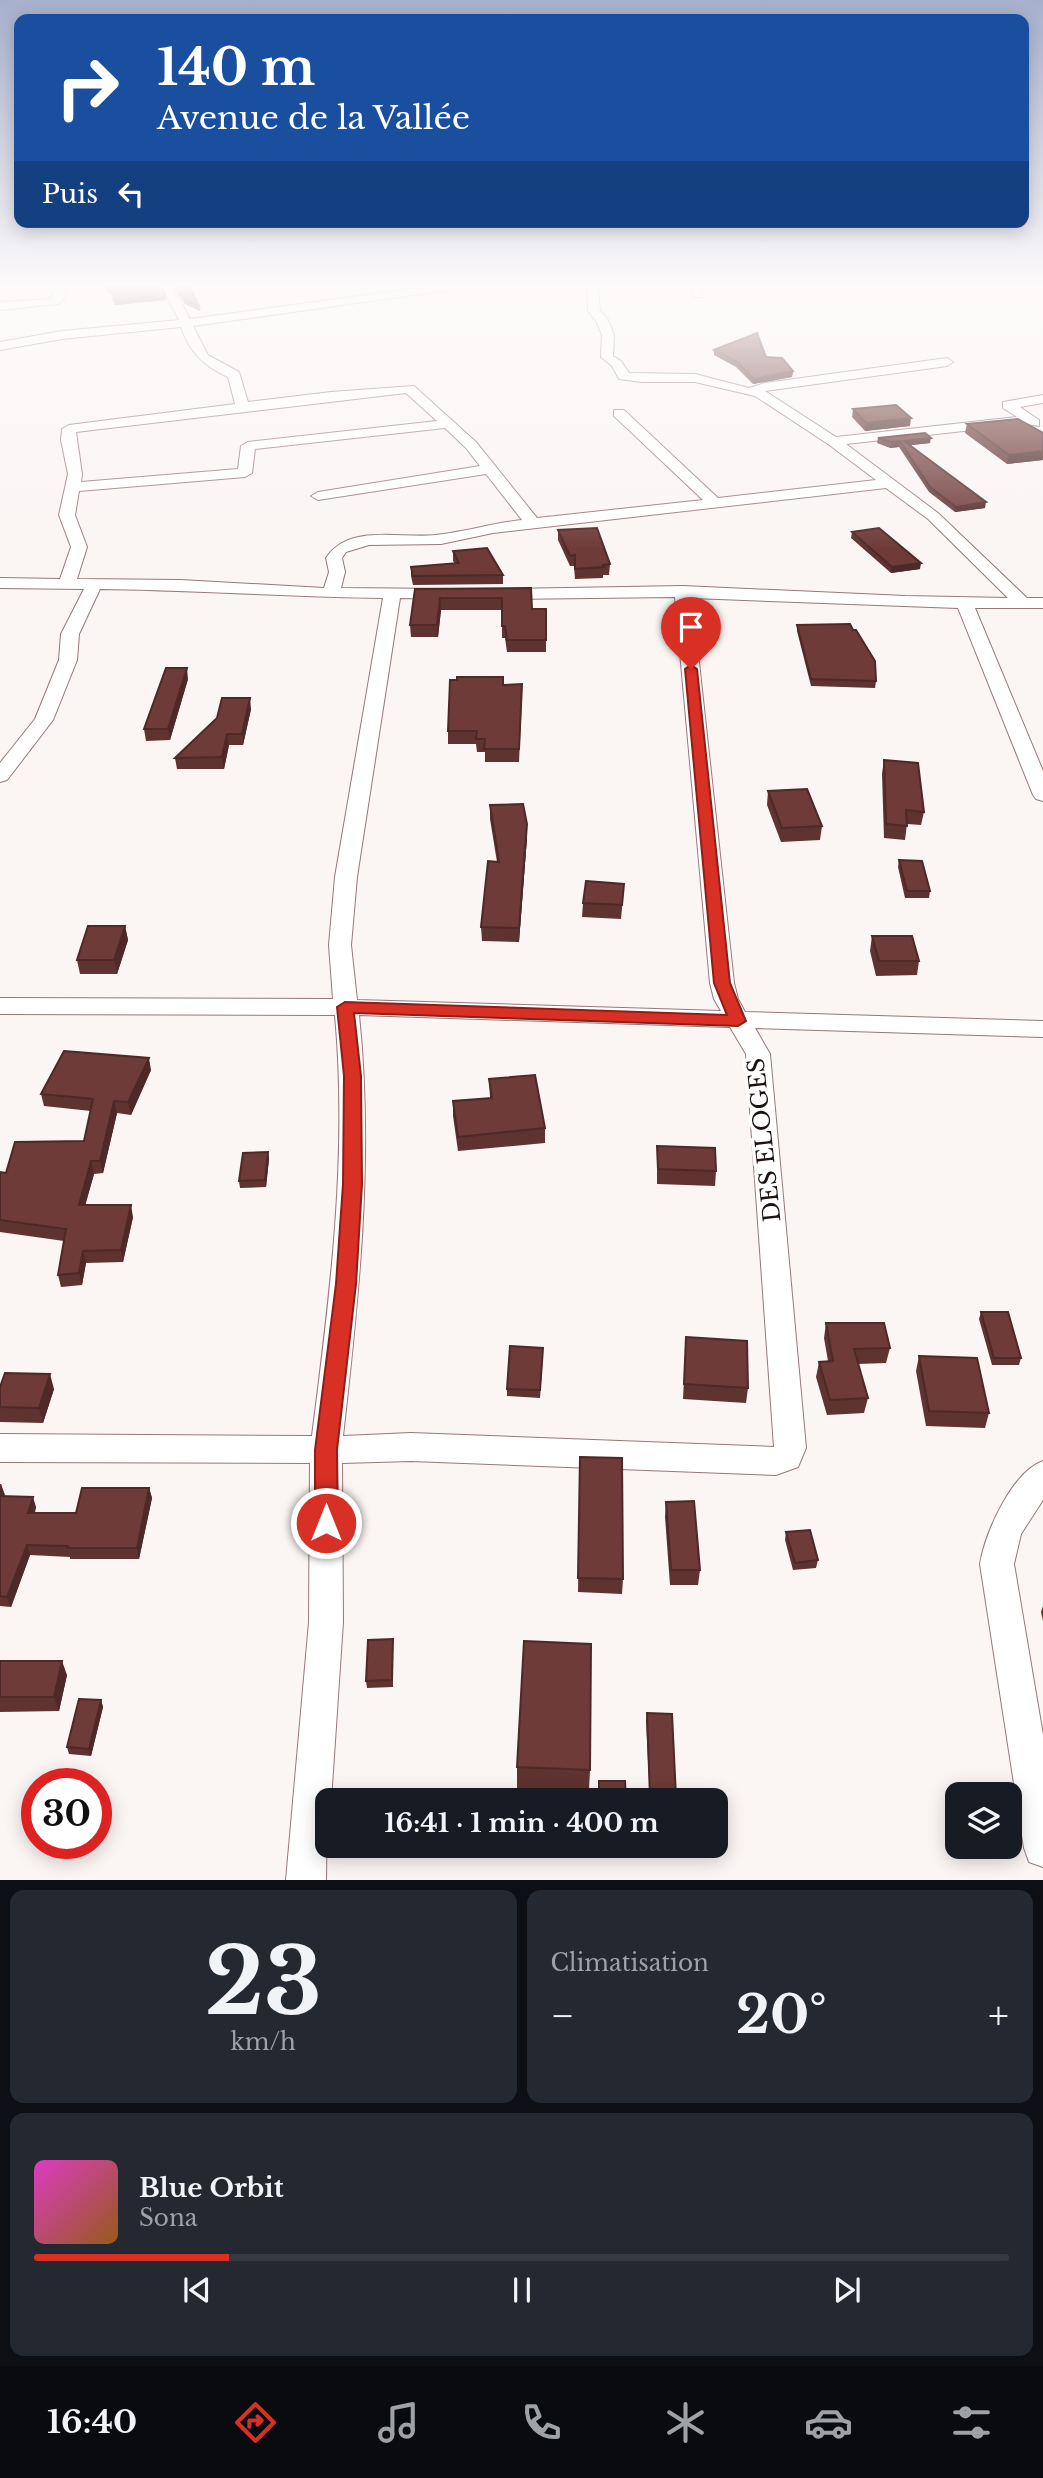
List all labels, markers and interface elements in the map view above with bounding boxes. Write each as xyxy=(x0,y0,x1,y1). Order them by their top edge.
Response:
text: 140 m xyxy=(157,37,315,98)
icon: right xyxy=(42,42,133,133)
text: Avenue de la Vallée xyxy=(157,98,470,138)
icon: left xyxy=(112,175,150,213)
text: Puis xyxy=(42,178,98,210)
pin xyxy=(661,597,721,669)
icon: arrive xyxy=(672,608,710,646)
street label: DES ELOGES xyxy=(741,1057,787,1223)
position arrow xyxy=(289,1486,363,1560)
speed limit sign: 30 xyxy=(21,1768,112,1859)
map controls xyxy=(945,1782,1022,1859)
button: layers xyxy=(945,1782,1022,1859)
text: 16:41 · 1 min · 400 m xyxy=(384,1807,659,1839)
text: 23 xyxy=(205,1926,322,2039)
text: Climatisation xyxy=(551,1949,709,1977)
text: 20° xyxy=(736,1983,827,2047)
text: − xyxy=(551,1992,575,2039)
text: + xyxy=(988,1992,1009,2039)
text: km/h xyxy=(231,2028,296,2056)
text: Blue Orbit xyxy=(139,2172,284,2204)
text: Sona xyxy=(139,2204,197,2232)
icon: previous xyxy=(178,2271,216,2309)
icon: pause xyxy=(503,2271,541,2309)
icon: next xyxy=(828,2271,866,2309)
icon: directions xyxy=(231,2398,280,2447)
icon: music xyxy=(374,2398,423,2447)
icon: phone xyxy=(517,2398,566,2447)
icon: climate xyxy=(661,2398,710,2447)
icon: car xyxy=(804,2398,853,2447)
icon: filters xyxy=(947,2398,996,2447)
text: 16:40 xyxy=(47,2402,137,2442)

